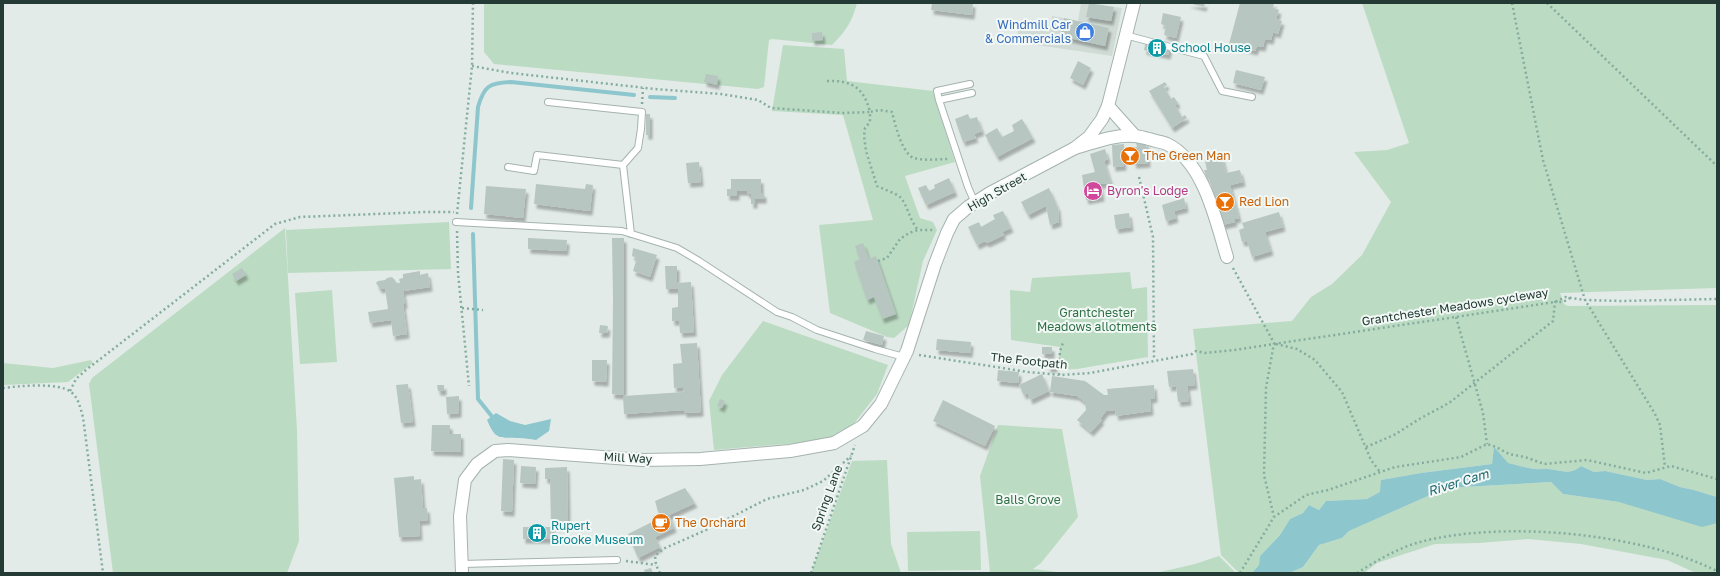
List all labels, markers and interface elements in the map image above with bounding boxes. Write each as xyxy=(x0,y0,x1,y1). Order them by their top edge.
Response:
place label: Windmill Car & Commercials xyxy=(985,17,1071,46)
shop icon: Windmill Car & Commercials xyxy=(1074,21,1096,43)
building icon: School House xyxy=(1146,37,1168,59)
place label: School House xyxy=(1171,40,1251,55)
bar icon: The Green Man xyxy=(1119,145,1141,167)
place label: The Green Man xyxy=(1144,148,1231,163)
street label: High Street xyxy=(965,169,1029,214)
hotel icon: Byron's Lodge xyxy=(1082,180,1104,202)
place label: Byron's Lodge xyxy=(1107,183,1188,198)
bar icon: Red Lion xyxy=(1214,191,1236,213)
place label: Red Lion xyxy=(1239,194,1289,209)
street label: Grantchester Meadows cycleway xyxy=(1361,284,1550,329)
park label: Grantchester Meadows allotments xyxy=(1037,305,1157,334)
street label: The Footpath xyxy=(990,349,1068,372)
street label: Mill Way xyxy=(603,449,653,466)
street label: Spring Lane xyxy=(808,463,845,533)
water label: River Cam xyxy=(1426,465,1491,499)
park label: Balls Grove xyxy=(995,492,1061,507)
cafe icon: The Orchard xyxy=(650,512,672,534)
place label: The Orchard xyxy=(675,515,746,530)
place label: Rupert Brooke Museum xyxy=(551,518,643,547)
building icon: Rupert Brooke Museum xyxy=(526,522,548,544)

